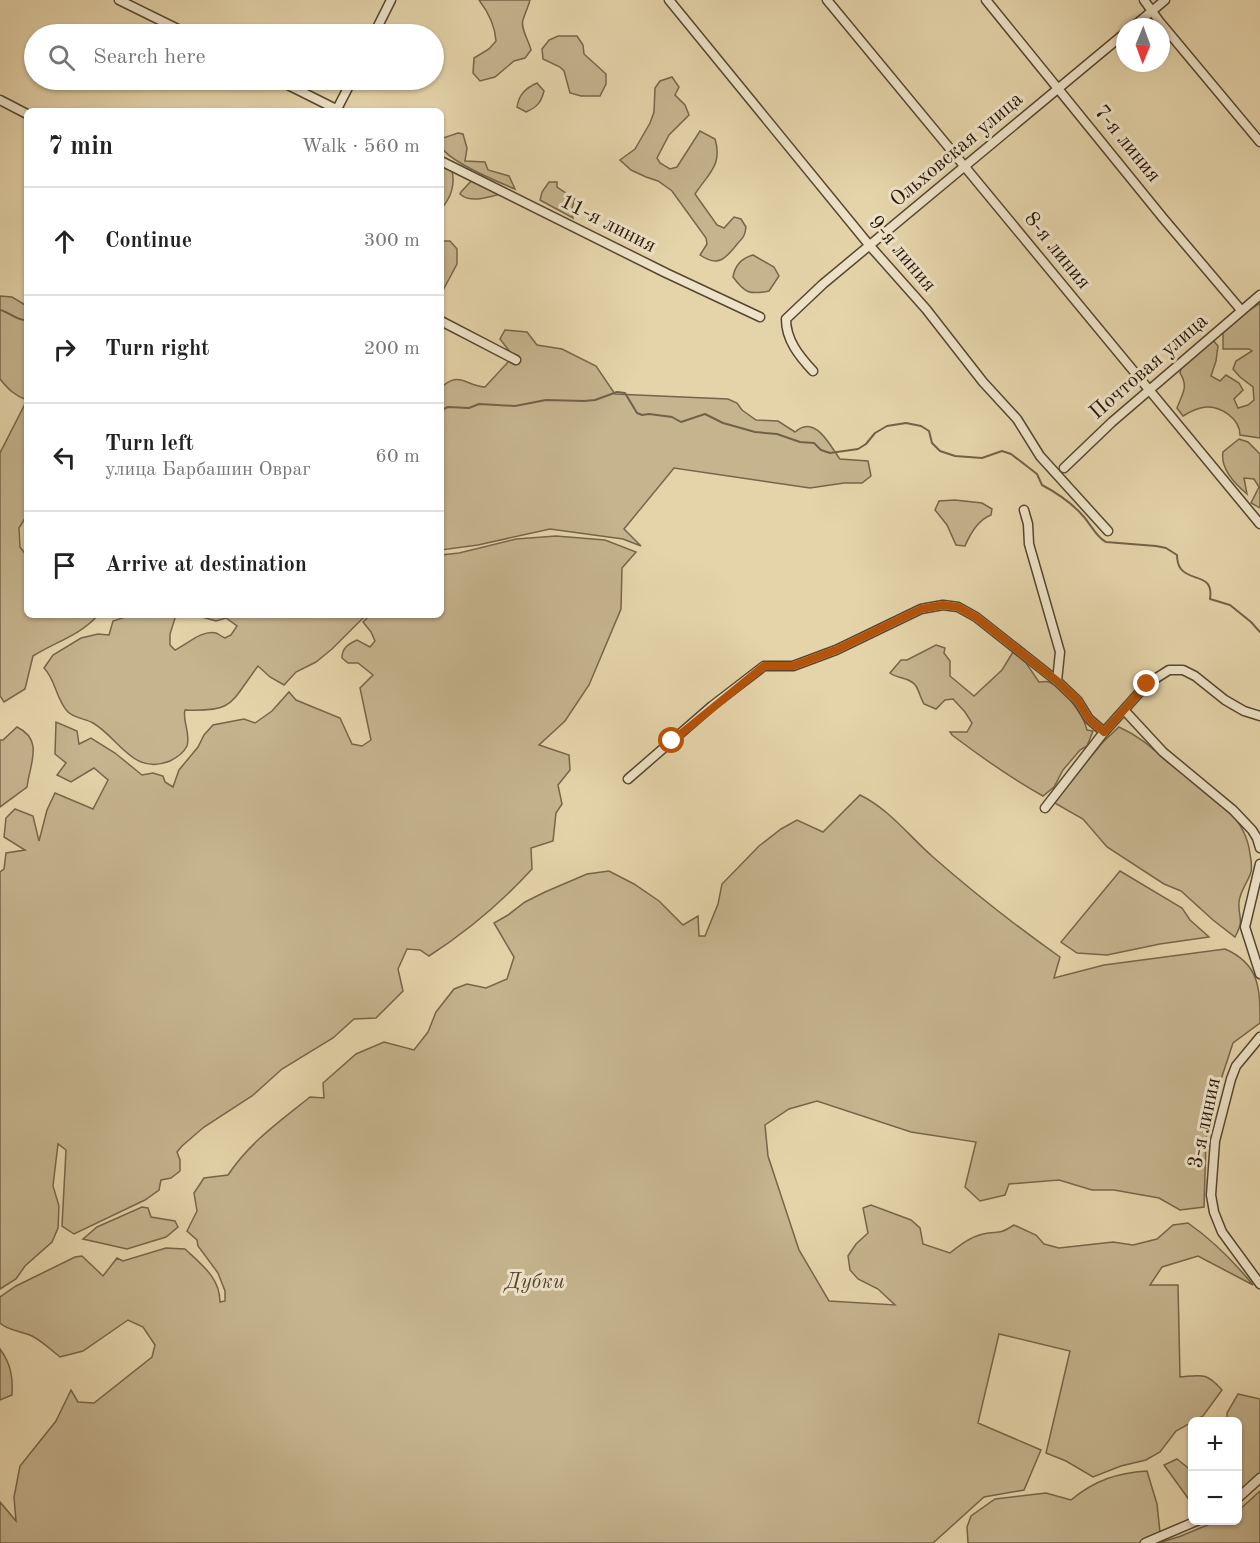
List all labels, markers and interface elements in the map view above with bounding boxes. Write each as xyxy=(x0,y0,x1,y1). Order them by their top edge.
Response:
north arrow xyxy=(1116,18,1170,72)
search box xyxy=(24,24,444,90)
icon: search xyxy=(45,41,78,74)
text: Search here xyxy=(93,46,206,68)
street label: Ольховская улица xyxy=(887,89,1027,211)
street label: 7-я линия xyxy=(1090,102,1164,187)
text: 7 min xyxy=(48,134,113,160)
text: Walk · 560 m xyxy=(301,137,420,157)
street label: 11-я линия xyxy=(557,191,659,257)
street label: 8-я линия xyxy=(1020,209,1094,294)
street label: 9-я линия xyxy=(864,212,940,296)
icon: ahead xyxy=(48,225,81,258)
text: Continue xyxy=(105,230,192,252)
text: 300 m xyxy=(364,231,420,251)
street label: Почтовая улица xyxy=(1086,310,1212,424)
icon: right xyxy=(48,333,81,366)
text: Turn right xyxy=(105,338,209,360)
text: 200 m xyxy=(364,339,420,359)
text: Turn left xyxy=(105,433,194,455)
icon: left xyxy=(48,441,81,474)
text: 60 m xyxy=(375,447,420,467)
text: улица Барбашин Овраг xyxy=(105,460,311,480)
icon: arrive xyxy=(48,549,81,582)
text: Arrive at destination xyxy=(105,554,307,576)
route end xyxy=(1133,670,1159,696)
route start xyxy=(658,727,684,753)
street label: 3-я линия xyxy=(1185,1076,1225,1170)
park label: Дубки xyxy=(502,1272,565,1293)
map controls xyxy=(1188,1417,1242,1525)
button: + xyxy=(1188,1417,1242,1471)
button: − xyxy=(1188,1471,1242,1525)

